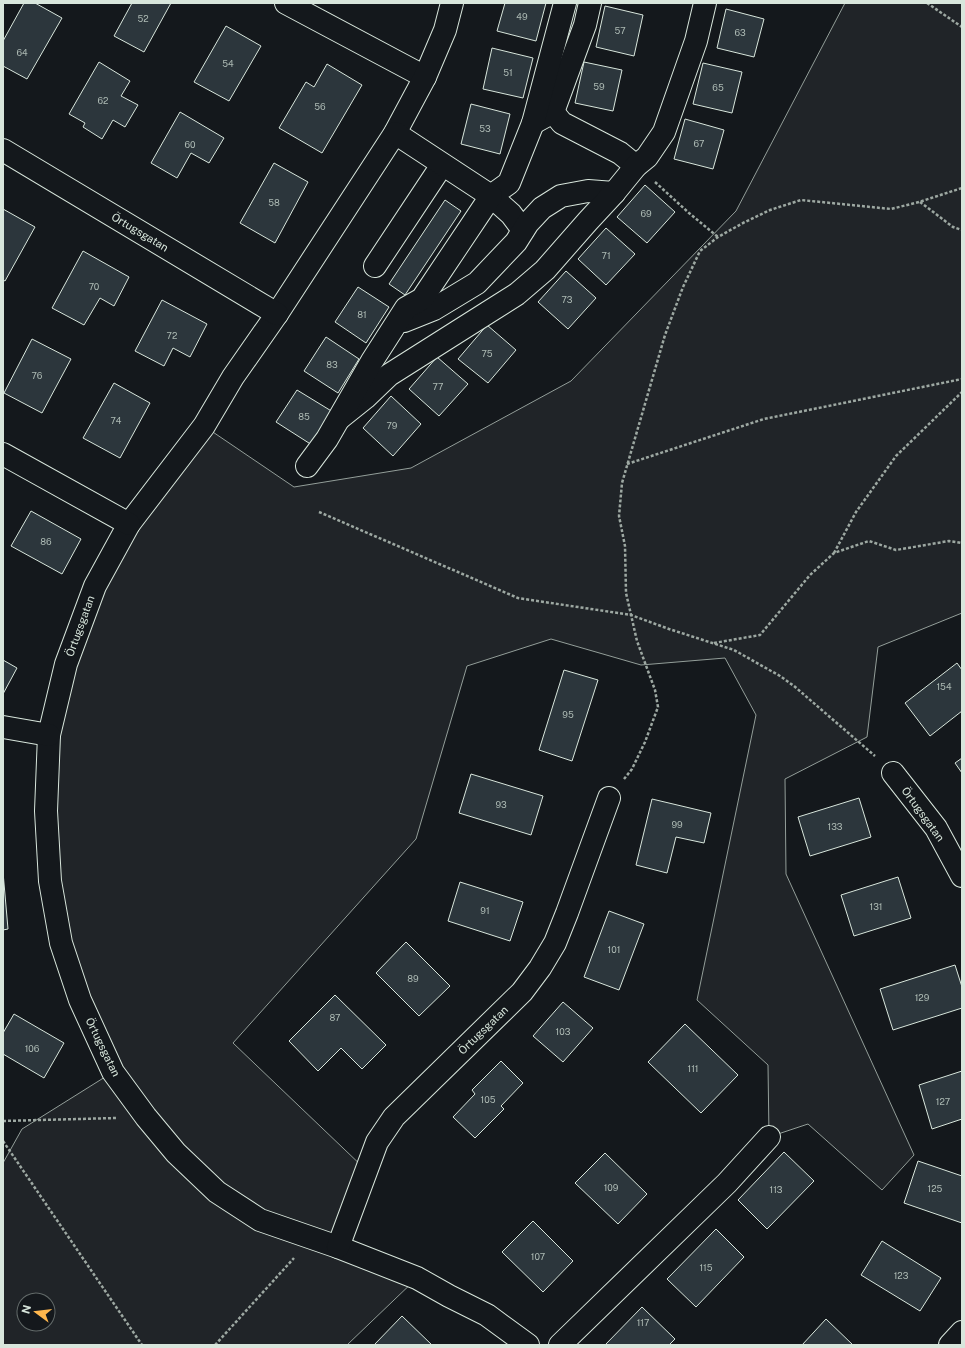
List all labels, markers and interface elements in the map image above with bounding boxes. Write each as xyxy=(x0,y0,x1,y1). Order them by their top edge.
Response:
house number: 49 xyxy=(516,11,528,22)
house number: 52 xyxy=(137,13,149,24)
house number: 57 xyxy=(614,25,626,36)
house number: 63 xyxy=(734,27,746,38)
house number: 64 xyxy=(16,47,28,58)
house number: 54 xyxy=(222,58,234,69)
house number: 51 xyxy=(503,67,513,78)
house number: 59 xyxy=(593,81,605,92)
house number: 65 xyxy=(712,82,724,93)
house number: 62 xyxy=(98,95,108,106)
house number: 56 xyxy=(314,101,326,112)
house number: 53 xyxy=(479,123,491,134)
house number: 67 xyxy=(694,138,704,149)
house number: 60 xyxy=(184,139,196,150)
house number: 58 xyxy=(268,197,280,208)
house number: 69 xyxy=(640,208,652,219)
street label: Örtugsgatan xyxy=(109,209,171,254)
house number: 71 xyxy=(601,250,611,261)
house number: 70 xyxy=(89,281,100,292)
house number: 73 xyxy=(562,294,573,305)
house number: 81 xyxy=(357,309,367,320)
house number: 72 xyxy=(167,330,177,341)
house number: 75 xyxy=(481,348,493,359)
house number: 83 xyxy=(326,359,338,370)
house number: 76 xyxy=(32,370,43,381)
house number: 77 xyxy=(433,381,443,392)
house number: 85 xyxy=(298,411,310,422)
house number: 74 xyxy=(111,415,122,426)
house number: 79 xyxy=(387,420,398,431)
house number: 86 xyxy=(40,536,52,547)
street label: Örtugsgatan xyxy=(62,593,97,658)
house number: 154 xyxy=(936,681,952,692)
house number: 95 xyxy=(562,709,574,720)
street label: Örtugsgatan xyxy=(899,784,948,843)
house number: 93 xyxy=(495,799,507,810)
house number: 99 xyxy=(671,819,683,830)
house number: 133 xyxy=(828,821,843,832)
house number: 131 xyxy=(870,901,883,912)
house number: 91 xyxy=(480,905,490,916)
house number: 101 xyxy=(608,944,620,955)
house number: 89 xyxy=(407,973,419,984)
house number: 129 xyxy=(915,992,930,1003)
street label: Örtugsgatan xyxy=(455,1003,510,1057)
house number: 87 xyxy=(329,1012,341,1023)
street label: Örtugsgatan xyxy=(84,1015,123,1078)
house number: 103 xyxy=(556,1026,571,1037)
house number: 106 xyxy=(25,1043,40,1054)
house number: 111 xyxy=(688,1063,699,1074)
house number: 105 xyxy=(481,1094,496,1105)
house number: 127 xyxy=(936,1096,950,1107)
house number: 109 xyxy=(604,1182,619,1193)
house number: 125 xyxy=(928,1183,943,1194)
house number: 113 xyxy=(770,1184,783,1195)
house number: 107 xyxy=(531,1251,545,1262)
house number: 115 xyxy=(699,1262,713,1273)
house number: 123 xyxy=(894,1270,909,1281)
north arrow xyxy=(16,1292,56,1332)
text: N xyxy=(19,1304,33,1315)
house number: 117 xyxy=(637,1317,649,1328)

